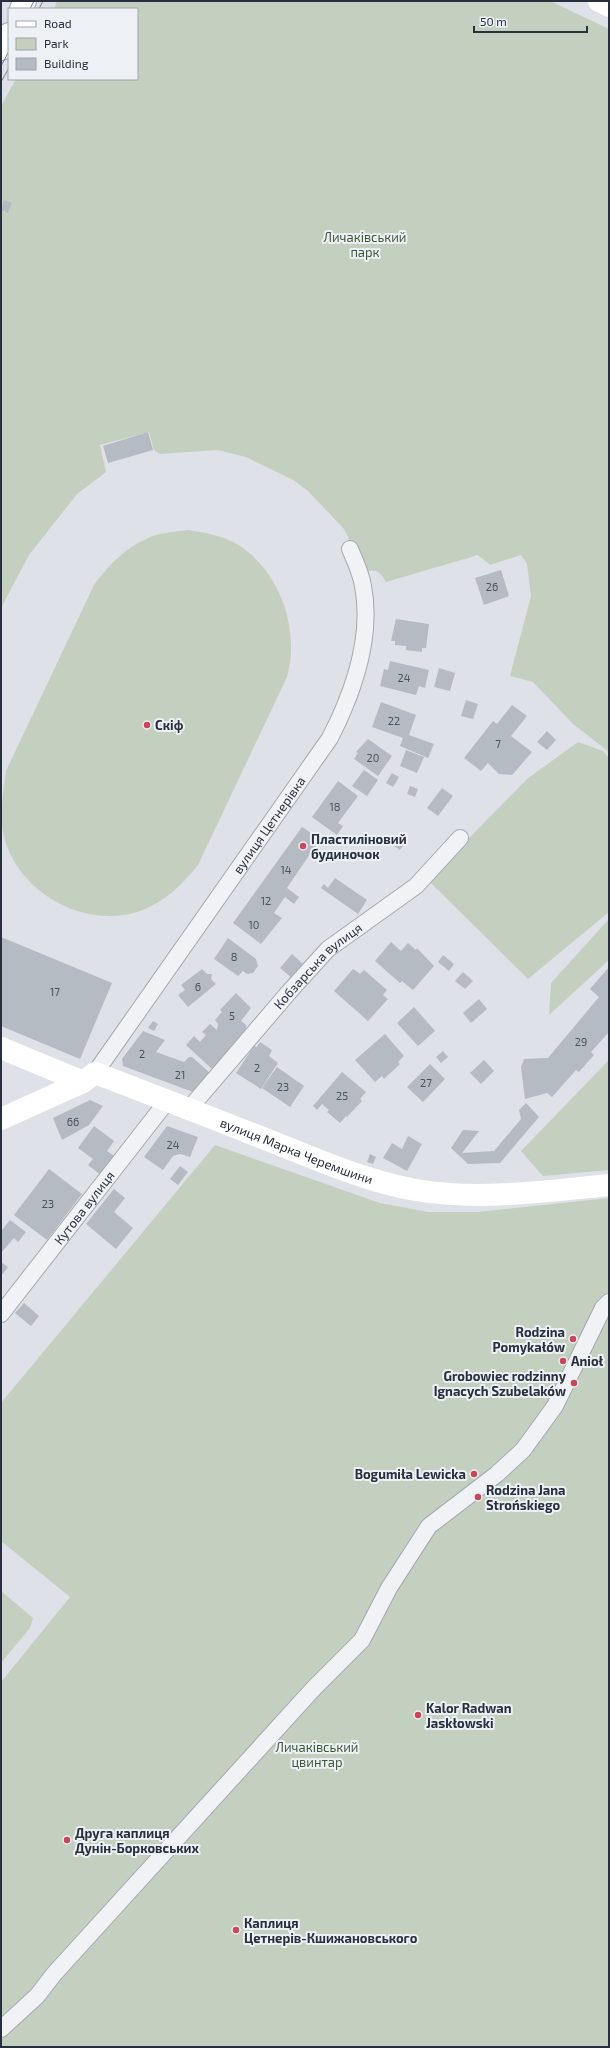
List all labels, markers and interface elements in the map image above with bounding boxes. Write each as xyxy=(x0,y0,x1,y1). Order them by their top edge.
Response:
legend xyxy=(8,8,138,80)
scale bar xyxy=(474,8,587,34)
text: 50 m xyxy=(480,14,507,28)
text: Road xyxy=(44,16,72,30)
text: Park xyxy=(44,36,69,50)
text: Building xyxy=(44,56,89,70)
park label: Личаківський парк xyxy=(324,229,406,260)
house number: 26 xyxy=(486,580,498,593)
house number: 24 xyxy=(398,671,411,684)
house number: 22 xyxy=(388,714,400,727)
place label: Скіф xyxy=(155,717,184,733)
marker: Скіф xyxy=(142,720,152,730)
house number: 7 xyxy=(495,737,501,750)
house number: 20 xyxy=(367,751,379,764)
street label: вулиця Цетнерівка xyxy=(229,773,309,877)
house number: 18 xyxy=(329,800,341,813)
place label: Пластиліновий будиночок xyxy=(311,831,407,862)
marker: Пластиліновий будиночок xyxy=(298,841,308,851)
house number: 14 xyxy=(280,863,292,876)
house number: 12 xyxy=(261,894,271,907)
house number: 10 xyxy=(248,918,260,931)
street label: Кобзарська вулиця xyxy=(270,919,365,1012)
house number: 8 xyxy=(231,950,237,963)
house number: 6 xyxy=(195,980,201,993)
house number: 17 xyxy=(50,985,60,998)
house number: 5 xyxy=(229,1009,235,1022)
house number: 29 xyxy=(575,1035,587,1048)
house number: 2 xyxy=(139,1047,145,1060)
house number: 2 xyxy=(254,1061,260,1074)
house number: 21 xyxy=(175,1068,185,1081)
house number: 27 xyxy=(420,1076,432,1089)
house number: 23 xyxy=(277,1080,289,1093)
house number: 25 xyxy=(336,1089,348,1102)
street label: вулиця Марка Черемшини xyxy=(218,1114,375,1187)
house number: 66 xyxy=(67,1115,79,1128)
house number: 24 xyxy=(167,1138,180,1151)
street label: Кутова вулиця xyxy=(50,1168,118,1248)
house number: 23 xyxy=(42,1197,54,1210)
place label: Rodzina Pomykałów xyxy=(493,1324,565,1355)
marker: Rodzina Pomykałów xyxy=(568,1334,578,1344)
place label: Anioł xyxy=(571,1353,604,1369)
marker: Anioł xyxy=(558,1356,568,1366)
place label: Grobowiec rodzinny Ignacych Szubelaków xyxy=(434,1368,567,1399)
marker: Grobowiec rodzinny Ignacych Szubelaków xyxy=(569,1378,579,1388)
place label: Bogumiła Lewicka xyxy=(355,1466,466,1482)
marker: Bogumiła Lewicka xyxy=(469,1469,479,1479)
place label: Rodzina Jana Strońskiego xyxy=(486,1482,565,1513)
marker: Rodzina Jana Strońskiego xyxy=(473,1492,483,1502)
place label: Kalor Radwan Jaskłowski xyxy=(426,1700,512,1731)
marker: Kalor Radwan Jaskłowski xyxy=(413,1710,423,1720)
park label: Личаківський цвинтар xyxy=(276,1739,358,1770)
place label: Друга каплиця Дунін-Борковських xyxy=(75,1825,199,1856)
marker: Друга каплиця Дунін-Борковських xyxy=(62,1835,72,1845)
place label: Каплиця Цетнерів-Кшижановського xyxy=(244,1915,418,1946)
marker: Каплиця Цетнерів-Кшижановського xyxy=(231,1925,241,1935)

